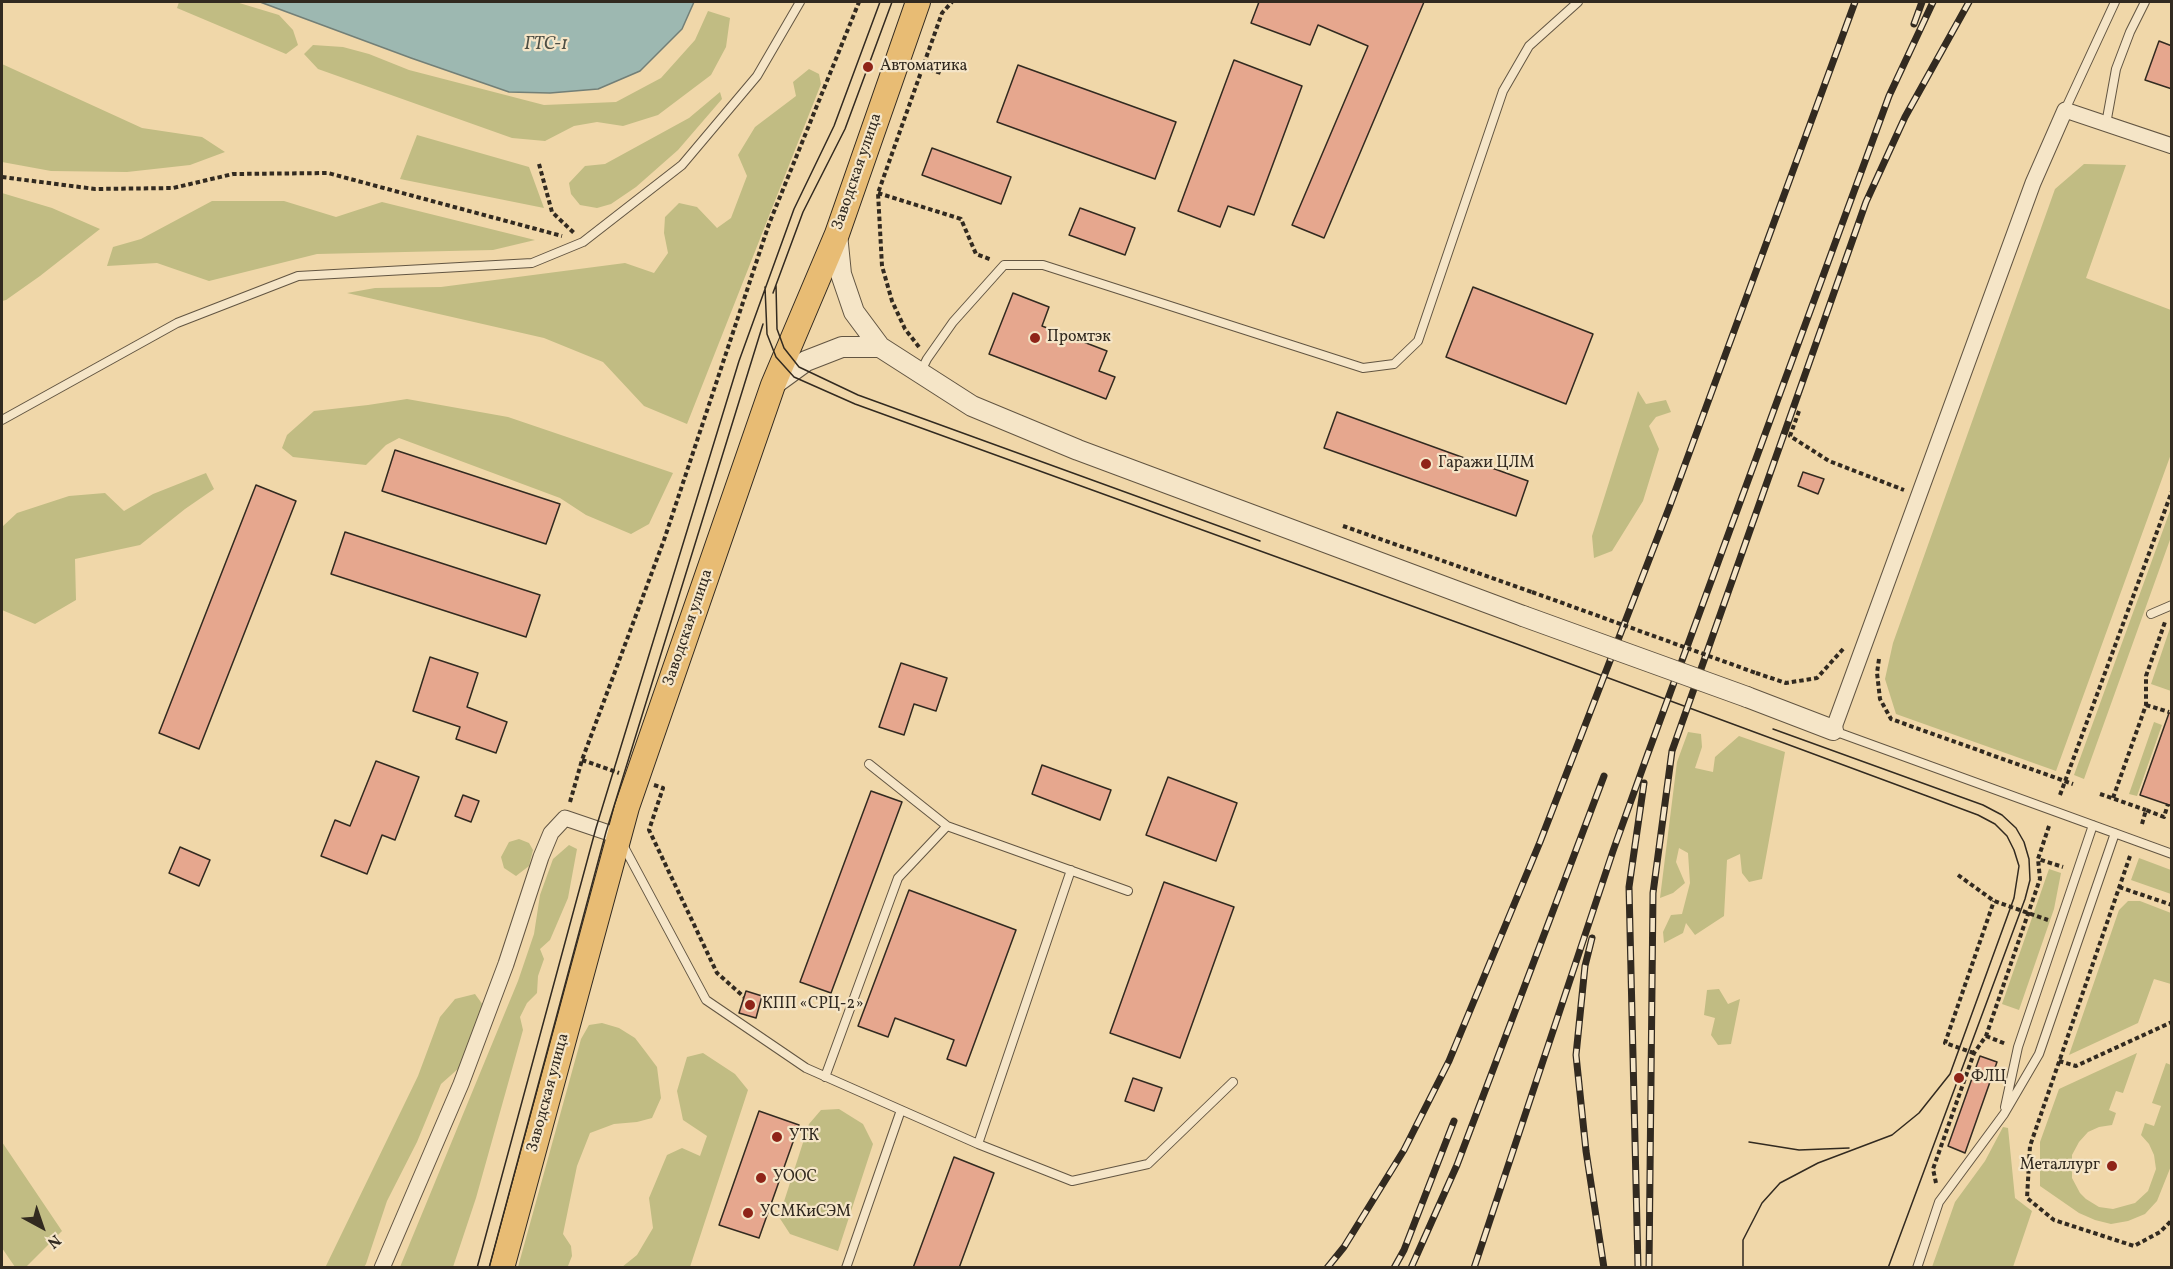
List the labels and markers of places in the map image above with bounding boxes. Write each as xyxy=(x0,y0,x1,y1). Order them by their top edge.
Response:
place label: Автоматика xyxy=(880,57,968,77)
marker: Автоматика xyxy=(861,60,875,74)
place label: Промтэк xyxy=(1047,328,1111,348)
marker: Промтэк xyxy=(1028,331,1042,345)
place label: Гаражи ЦЛМ xyxy=(1438,454,1534,474)
marker: Гаражи ЦЛМ xyxy=(1419,457,1433,471)
place label: КПП «СРЦ-2» xyxy=(762,995,863,1015)
marker: КПП «СРЦ-2» xyxy=(743,998,757,1012)
place label: ФЛЦ xyxy=(1971,1068,2007,1088)
marker: ФЛЦ xyxy=(1952,1071,1966,1085)
place label: УТК xyxy=(789,1127,819,1147)
marker: УТК xyxy=(770,1130,784,1144)
place label: Металлург xyxy=(2020,1156,2100,1176)
marker: Металлург xyxy=(2105,1159,2119,1173)
place label: УООС xyxy=(773,1168,817,1188)
marker: УООС xyxy=(754,1171,768,1185)
place label: УСМКиСЭМ xyxy=(760,1203,851,1223)
marker: УСМКиСЭМ xyxy=(741,1206,755,1220)

